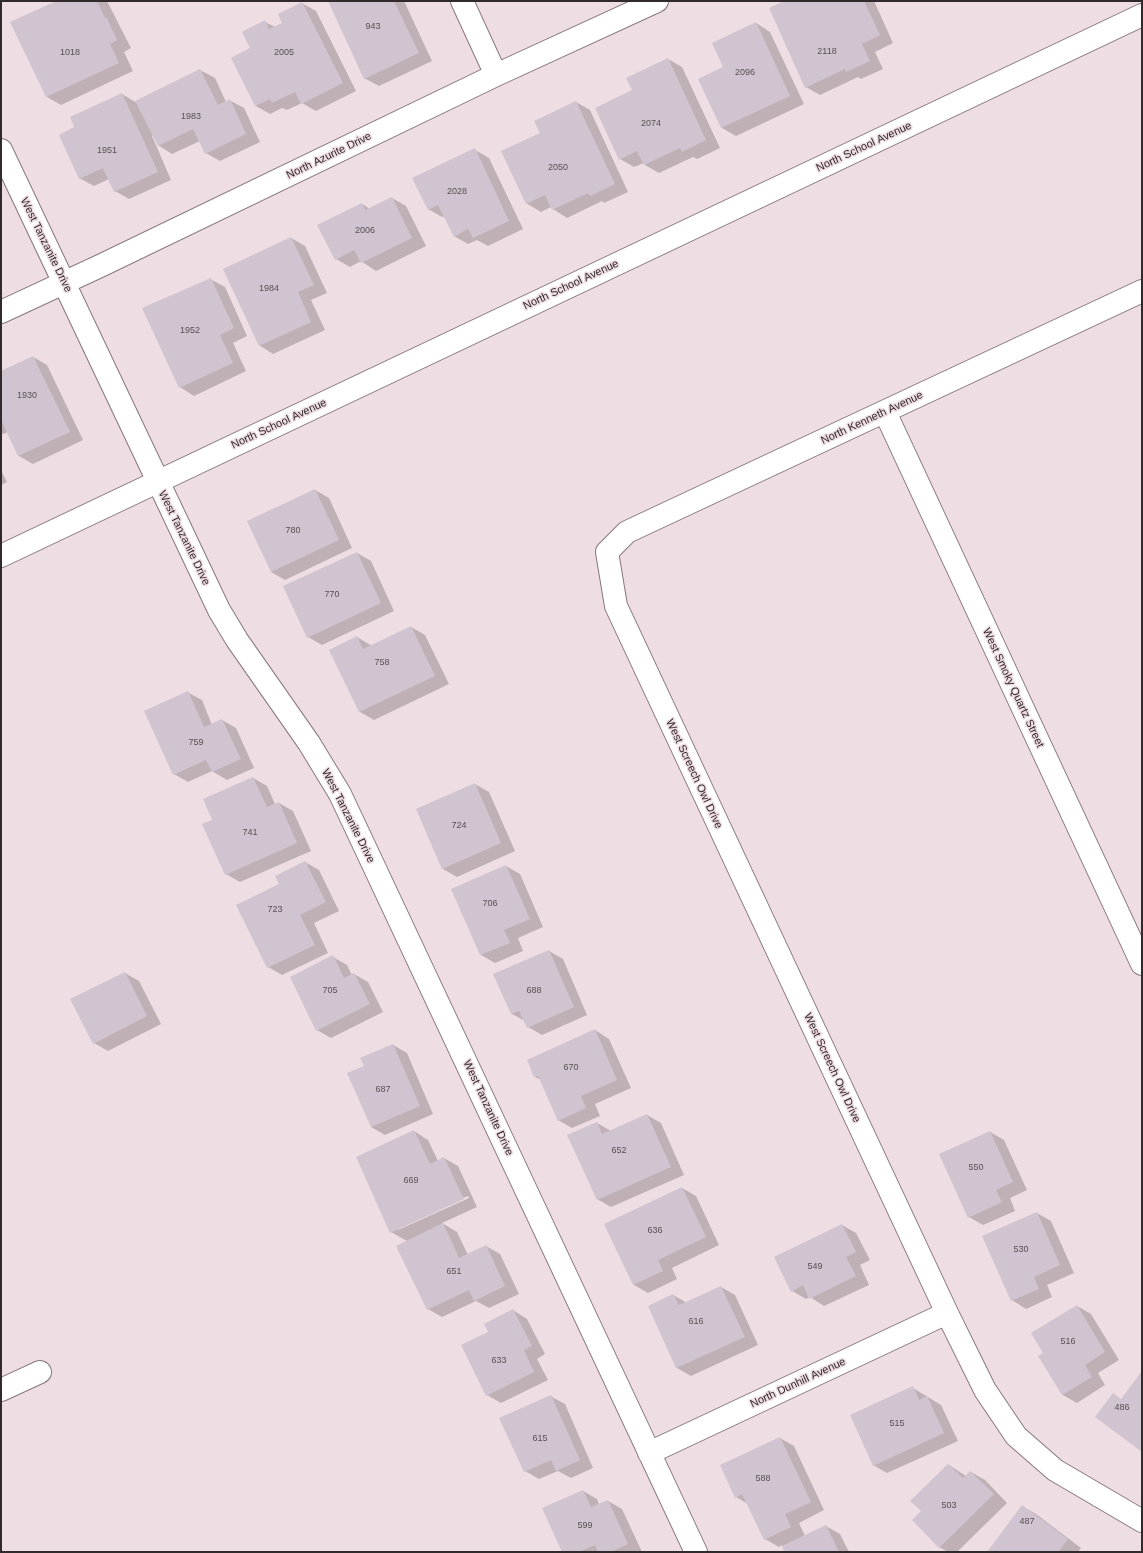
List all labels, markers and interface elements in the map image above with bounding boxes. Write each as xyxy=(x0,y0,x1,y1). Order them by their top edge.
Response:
house number: 943 xyxy=(365,22,381,32)
house number: 2118 xyxy=(817,47,837,57)
house number: 1018 xyxy=(60,48,80,58)
house number: 2005 xyxy=(274,48,294,58)
house number: 2096 xyxy=(735,68,755,78)
house number: 1983 xyxy=(181,112,201,122)
house number: 2074 xyxy=(641,119,661,129)
street label: North School Avenue xyxy=(814,119,914,175)
street label: North Azurite Drive xyxy=(284,130,374,182)
house number: 1951 xyxy=(97,146,117,156)
house number: 2050 xyxy=(548,163,568,173)
house number: 2028 xyxy=(447,187,467,197)
street label: West Tanzanite Drive xyxy=(17,195,75,295)
house number: 2006 xyxy=(355,226,375,236)
street label: North School Avenue xyxy=(521,257,621,313)
house number: 1984 xyxy=(259,284,279,294)
house number: 1952 xyxy=(180,326,200,336)
street label: North Kenneth Avenue xyxy=(819,389,925,447)
house number: 1930 xyxy=(17,391,37,401)
street label: North School Avenue xyxy=(229,396,329,452)
street label: West Tanzanite Drive xyxy=(155,488,213,588)
house number: 780 xyxy=(285,526,301,536)
house number: 770 xyxy=(324,590,340,600)
street label: West Smoky Quartz Street xyxy=(980,626,1046,750)
house number: 758 xyxy=(374,658,390,668)
street label: West Screech Owl Drive xyxy=(663,717,725,831)
house number: 759 xyxy=(188,738,204,748)
street label: West Tanzanite Drive xyxy=(319,767,377,865)
house number: 724 xyxy=(451,821,467,831)
house number: 741 xyxy=(242,828,258,838)
house number: 706 xyxy=(482,899,498,909)
house number: 723 xyxy=(267,905,283,915)
house number: 705 xyxy=(322,986,338,996)
house number: 688 xyxy=(526,986,542,996)
street label: West Screech Owl Drive xyxy=(801,1011,863,1125)
street label: West Tanzanite Drive xyxy=(460,1058,516,1158)
house number: 670 xyxy=(563,1063,579,1073)
house number: 687 xyxy=(375,1085,391,1095)
house number: 652 xyxy=(611,1146,627,1156)
house number: 550 xyxy=(968,1163,984,1173)
house number: 669 xyxy=(403,1176,419,1186)
house number: 636 xyxy=(647,1226,663,1236)
house number: 530 xyxy=(1013,1245,1029,1255)
house number: 549 xyxy=(807,1262,823,1272)
house number: 651 xyxy=(446,1267,462,1277)
house number: 616 xyxy=(688,1317,704,1327)
house number: 516 xyxy=(1060,1337,1076,1347)
street label: North Dunhill Avenue xyxy=(748,1355,848,1411)
house number: 633 xyxy=(491,1356,507,1366)
house number: 486 xyxy=(1114,1403,1130,1413)
house number: 515 xyxy=(889,1419,905,1429)
house number: 615 xyxy=(532,1434,548,1444)
house number: 588 xyxy=(755,1474,771,1484)
house number: 503 xyxy=(941,1501,957,1511)
house number: 487 xyxy=(1019,1517,1035,1527)
house number: 599 xyxy=(577,1521,593,1531)

